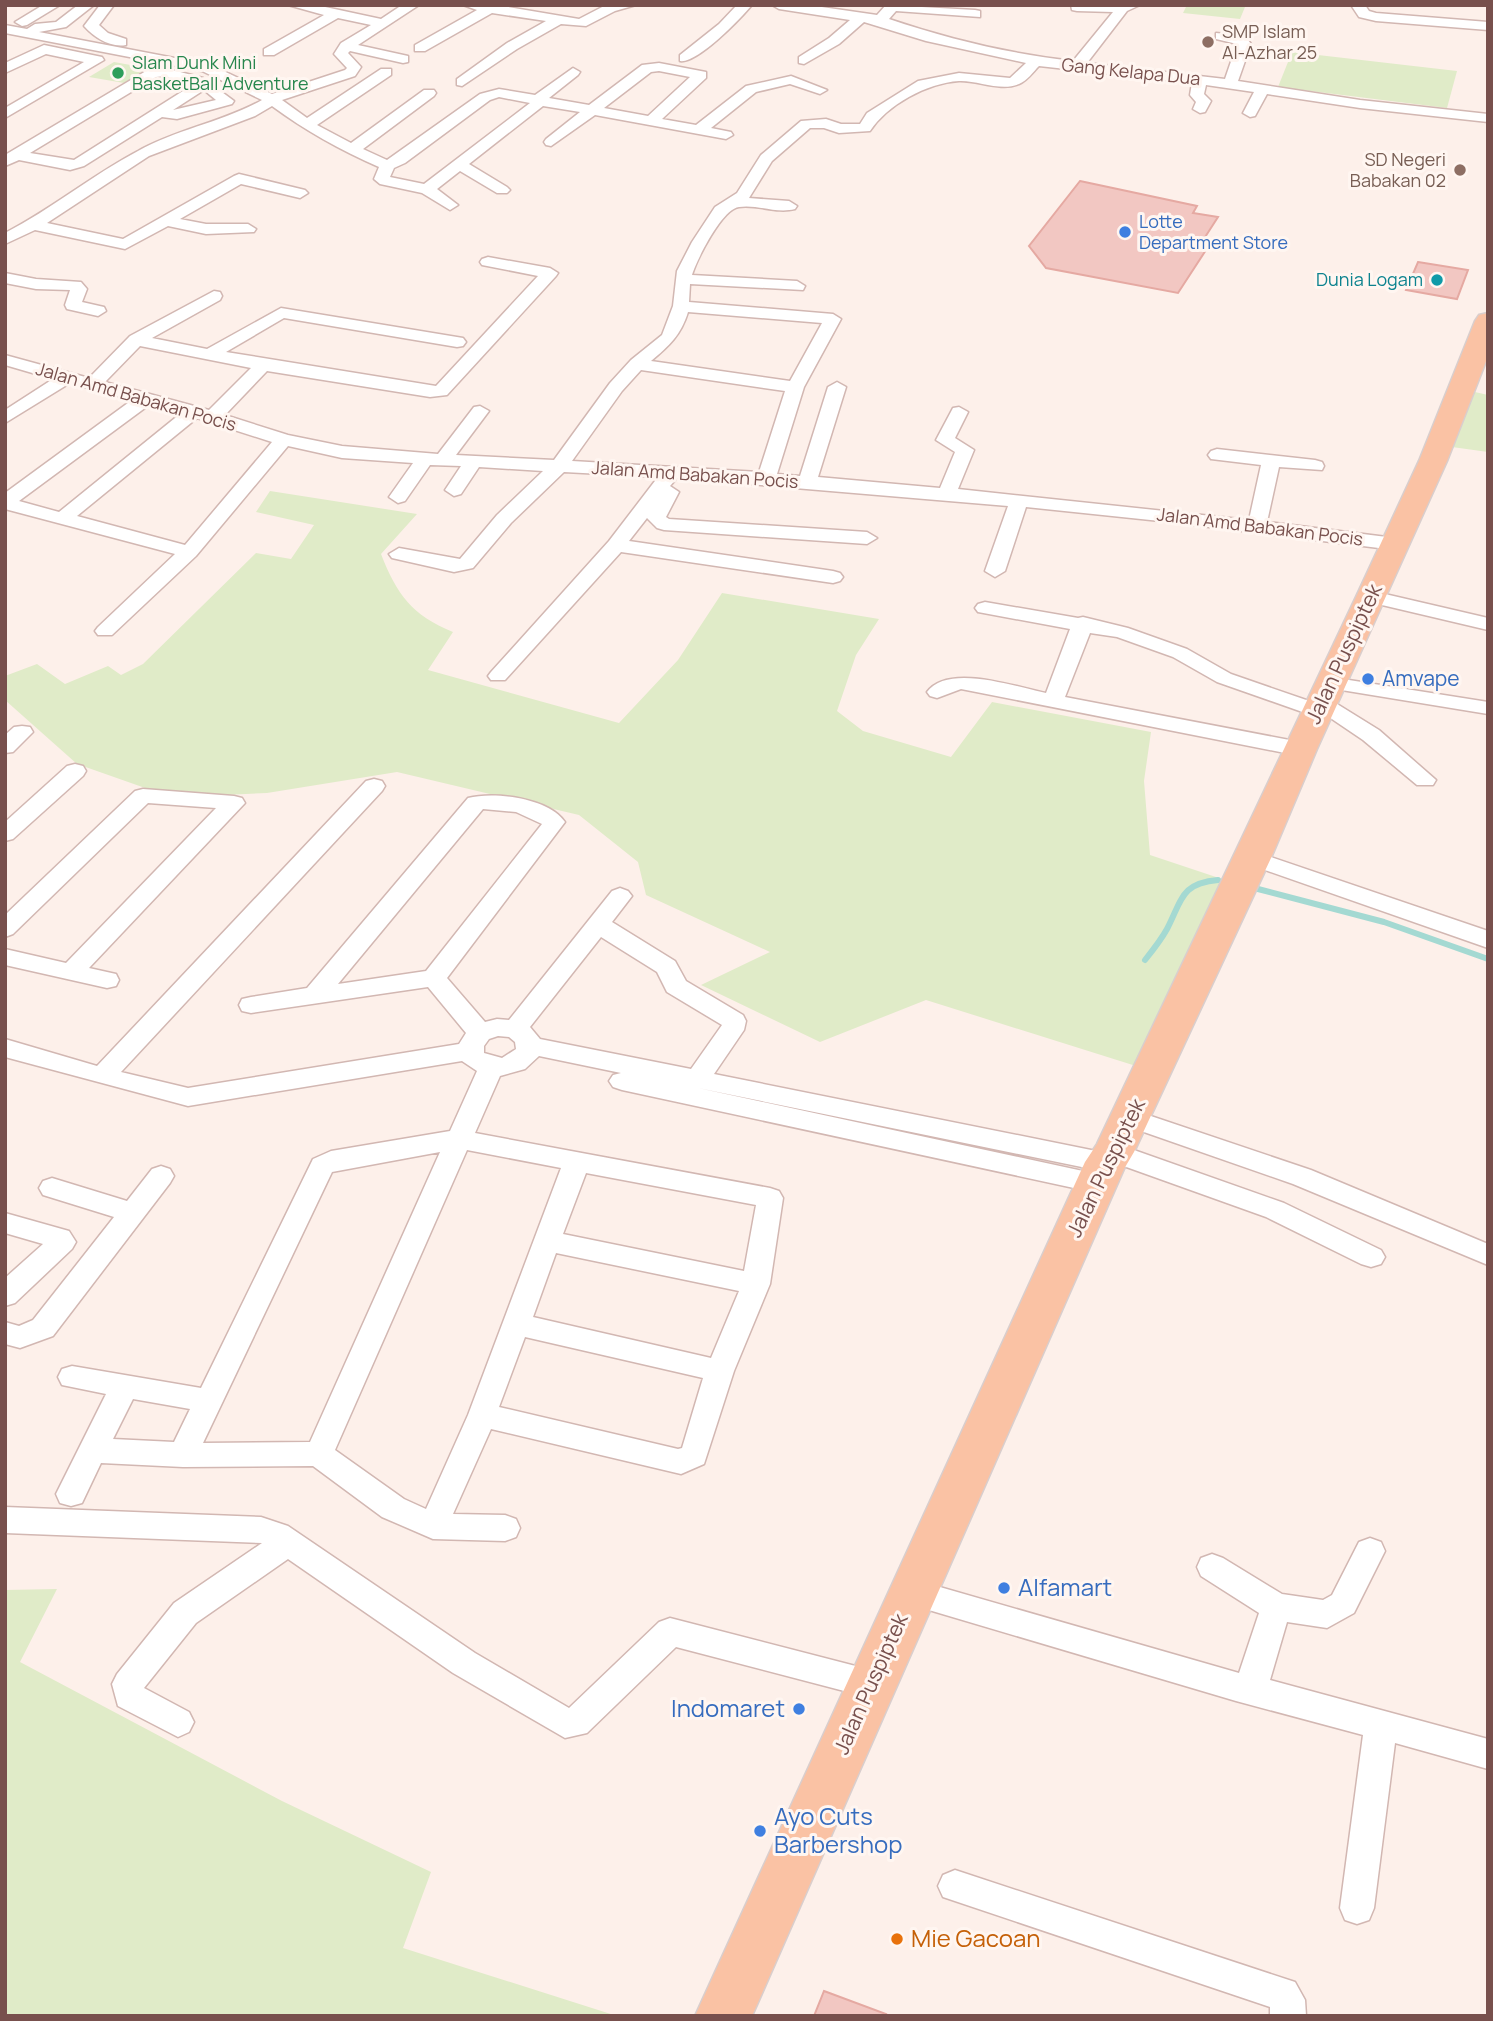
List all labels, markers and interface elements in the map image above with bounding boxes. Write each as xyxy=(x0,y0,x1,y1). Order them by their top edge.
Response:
place label: SMP Islam Al-Azhar 25 xyxy=(1222,19,1317,64)
marker: SMP Islam Al-Azhar 25 xyxy=(1200,34,1216,50)
place label: Slam Dunk Mini BasketBall Adventure xyxy=(132,50,309,95)
street label: Gang Kelapa Dua xyxy=(1061,52,1202,90)
marker: Slam Dunk Mini BasketBall Adventure xyxy=(110,65,126,81)
place label: SD Negeri Babakan 02 xyxy=(1350,147,1446,192)
marker: SD Negeri Babakan 02 xyxy=(1452,162,1468,178)
place label: Lotte Department Store xyxy=(1139,209,1288,254)
marker: Lotte Department Store xyxy=(1117,224,1133,240)
place label: Dunia Logam xyxy=(1316,267,1423,291)
marker: Dunia Logam xyxy=(1429,272,1445,288)
street label: Jalan Amd Babakan Pocis xyxy=(33,356,239,436)
street label: Jalan Amd Babakan Pocis xyxy=(591,455,799,493)
street label: Jalan Amd Babakan Pocis xyxy=(1156,501,1365,551)
street label: Jalan Puspiptek xyxy=(1298,579,1388,728)
place label: Amvape xyxy=(1382,664,1460,692)
marker: Amvape xyxy=(1360,671,1376,687)
street label: Jalan Puspiptek xyxy=(1059,1093,1151,1242)
place label: Alfamart xyxy=(1018,1570,1112,1603)
marker: Alfamart xyxy=(996,1580,1012,1596)
street label: Jalan Puspiptek xyxy=(827,1608,914,1758)
place label: Indomaret xyxy=(671,1691,785,1724)
marker: Indomaret xyxy=(791,1701,807,1717)
place label: Ayo Cuts Barbershop xyxy=(774,1799,902,1860)
marker: Ayo Cuts Barbershop xyxy=(752,1823,768,1839)
place label: Mie Gacoan xyxy=(911,1921,1041,1954)
marker: Mie Gacoan xyxy=(889,1931,905,1947)

